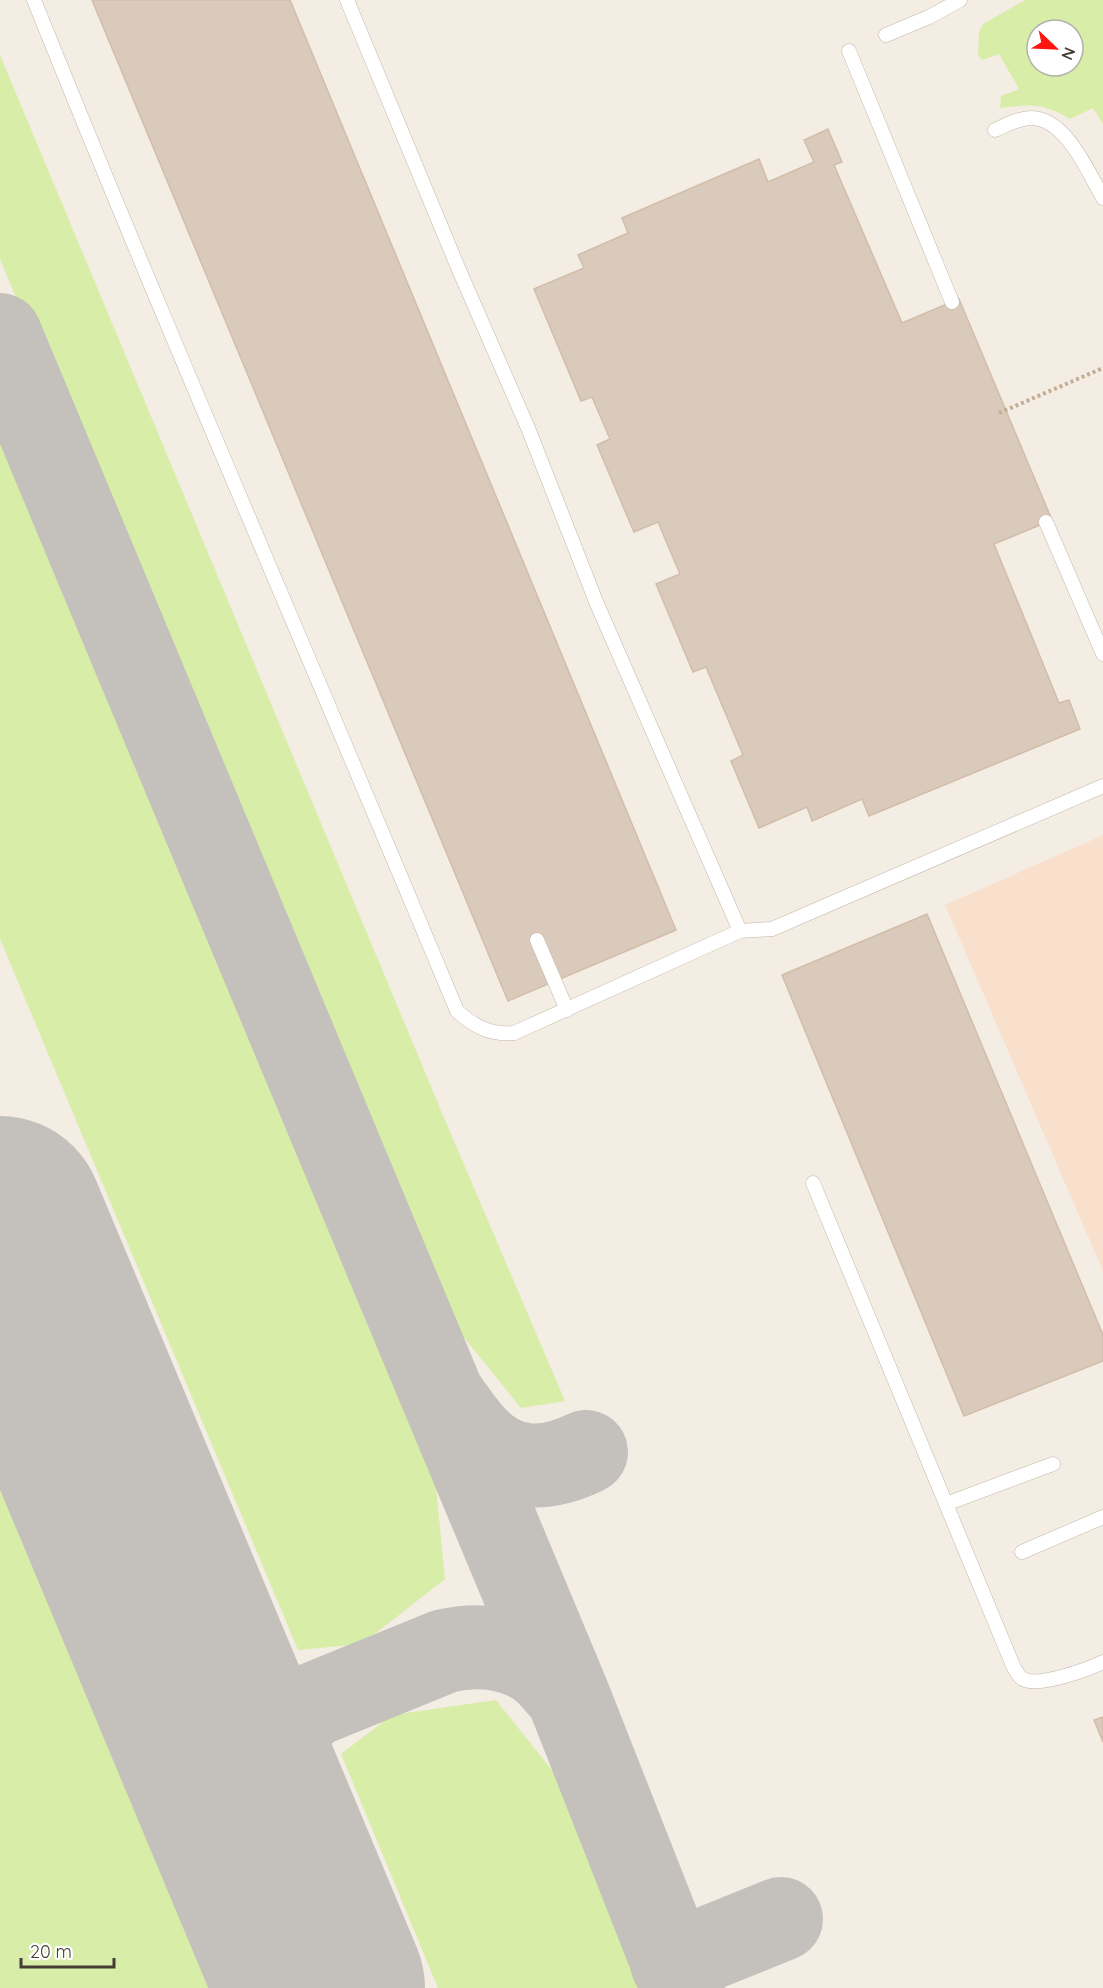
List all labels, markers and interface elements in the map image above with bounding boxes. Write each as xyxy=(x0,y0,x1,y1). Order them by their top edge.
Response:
north arrow xyxy=(1025,18,1085,78)
text: N xyxy=(1057,45,1080,63)
scale bar xyxy=(21,1931,114,1969)
text: 20 m xyxy=(30,1940,72,1963)

